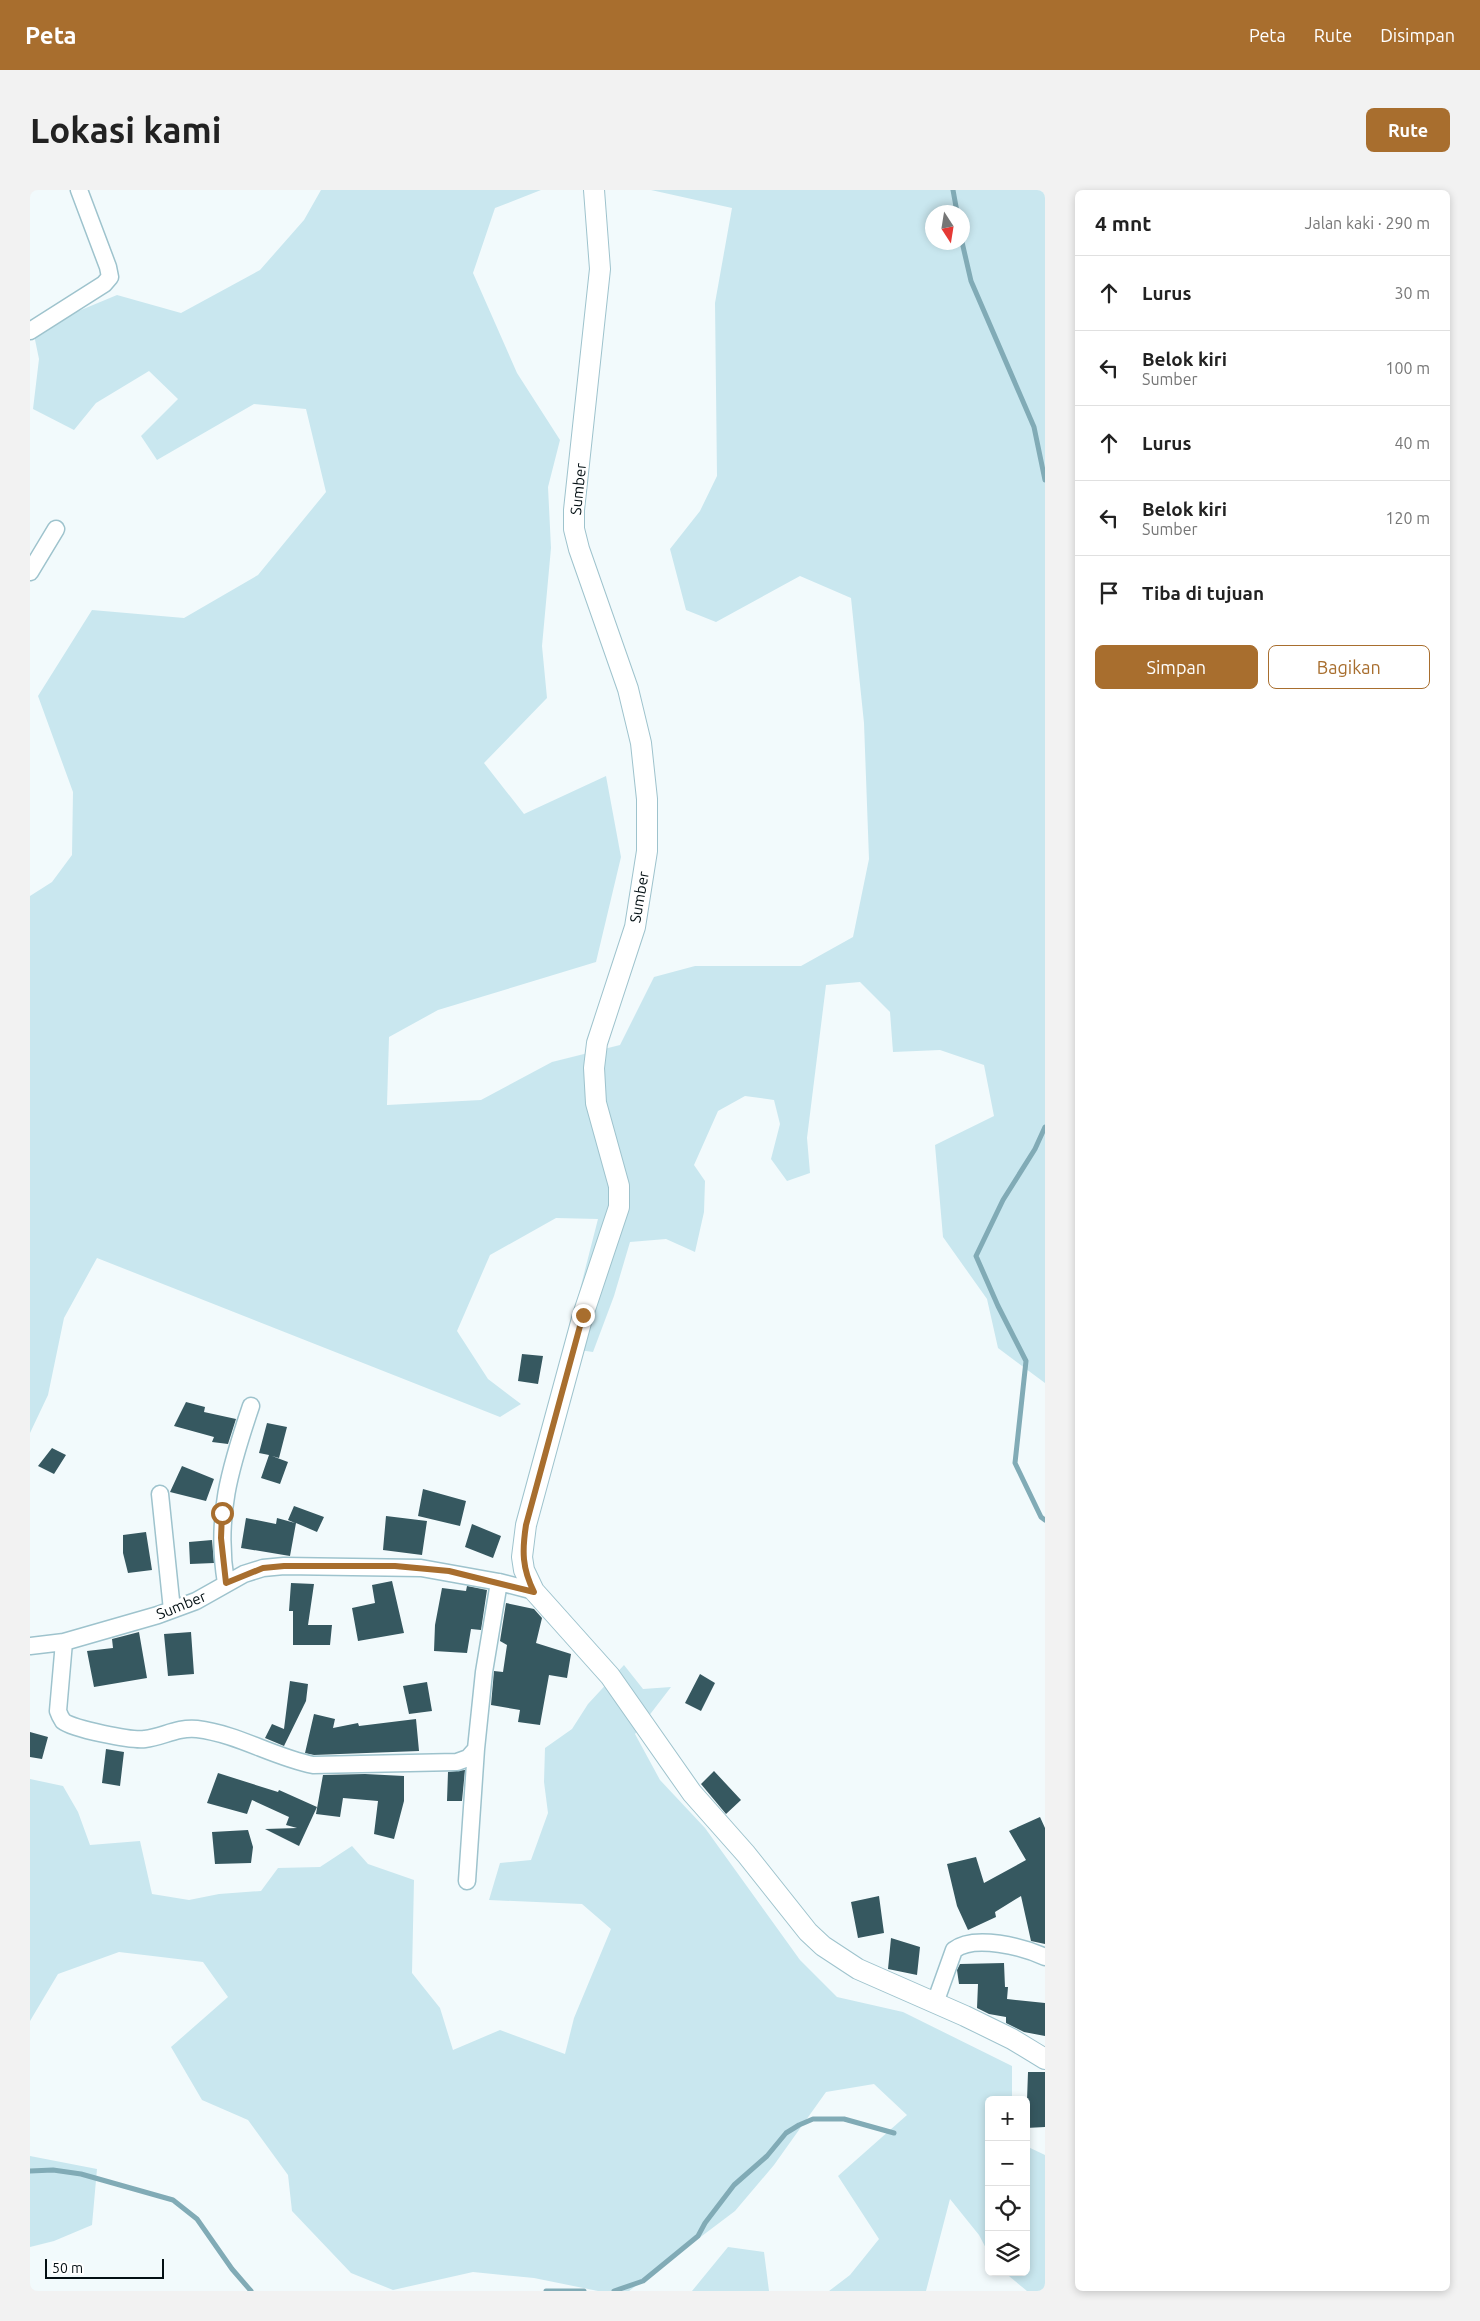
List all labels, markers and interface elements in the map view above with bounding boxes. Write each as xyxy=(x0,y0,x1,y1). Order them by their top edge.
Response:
text: Peta xyxy=(25,22,77,49)
text: Peta xyxy=(1249,25,1286,45)
text: Rute xyxy=(1314,25,1352,45)
text: Disimpan xyxy=(1380,25,1455,45)
button: Rute xyxy=(1366,108,1450,152)
text: Lokasi kami xyxy=(30,110,222,150)
north arrow xyxy=(925,205,970,250)
text: 4 mnt xyxy=(1095,211,1151,235)
text: Jalan kaki · 290 m xyxy=(1305,214,1430,232)
icon: ahead xyxy=(1095,279,1123,307)
text: Lurus xyxy=(1142,282,1191,304)
text: 30 m xyxy=(1394,284,1430,302)
text: Belok kiri xyxy=(1142,348,1227,370)
icon: left xyxy=(1095,354,1123,382)
text: 100 m xyxy=(1385,359,1430,377)
text: Sumber xyxy=(1142,370,1198,388)
icon: ahead xyxy=(1095,429,1123,457)
text: Lurus xyxy=(1142,432,1191,454)
text: 40 m xyxy=(1394,434,1430,452)
street label: Sumber xyxy=(567,462,589,516)
text: Belok kiri xyxy=(1142,498,1227,520)
icon: left xyxy=(1095,504,1123,532)
text: 120 m xyxy=(1385,509,1430,527)
text: Sumber xyxy=(1142,520,1198,538)
icon: arrive xyxy=(1095,579,1123,607)
text: Tiba di tujuan xyxy=(1142,582,1264,604)
button: Simpan xyxy=(1095,645,1258,689)
button: Bagikan xyxy=(1268,645,1430,689)
street label: Sumber xyxy=(626,870,652,924)
route end xyxy=(572,1304,595,1327)
route start xyxy=(211,1502,234,1525)
street label: Sumber xyxy=(154,1587,209,1623)
map controls xyxy=(985,2096,1030,2276)
button: + xyxy=(985,2096,1030,2141)
button: − xyxy=(985,2141,1030,2186)
button: locate xyxy=(985,2186,1030,2231)
button: layers xyxy=(985,2231,1030,2276)
scale bar xyxy=(45,2256,164,2279)
text: 50 m xyxy=(52,2260,83,2276)

